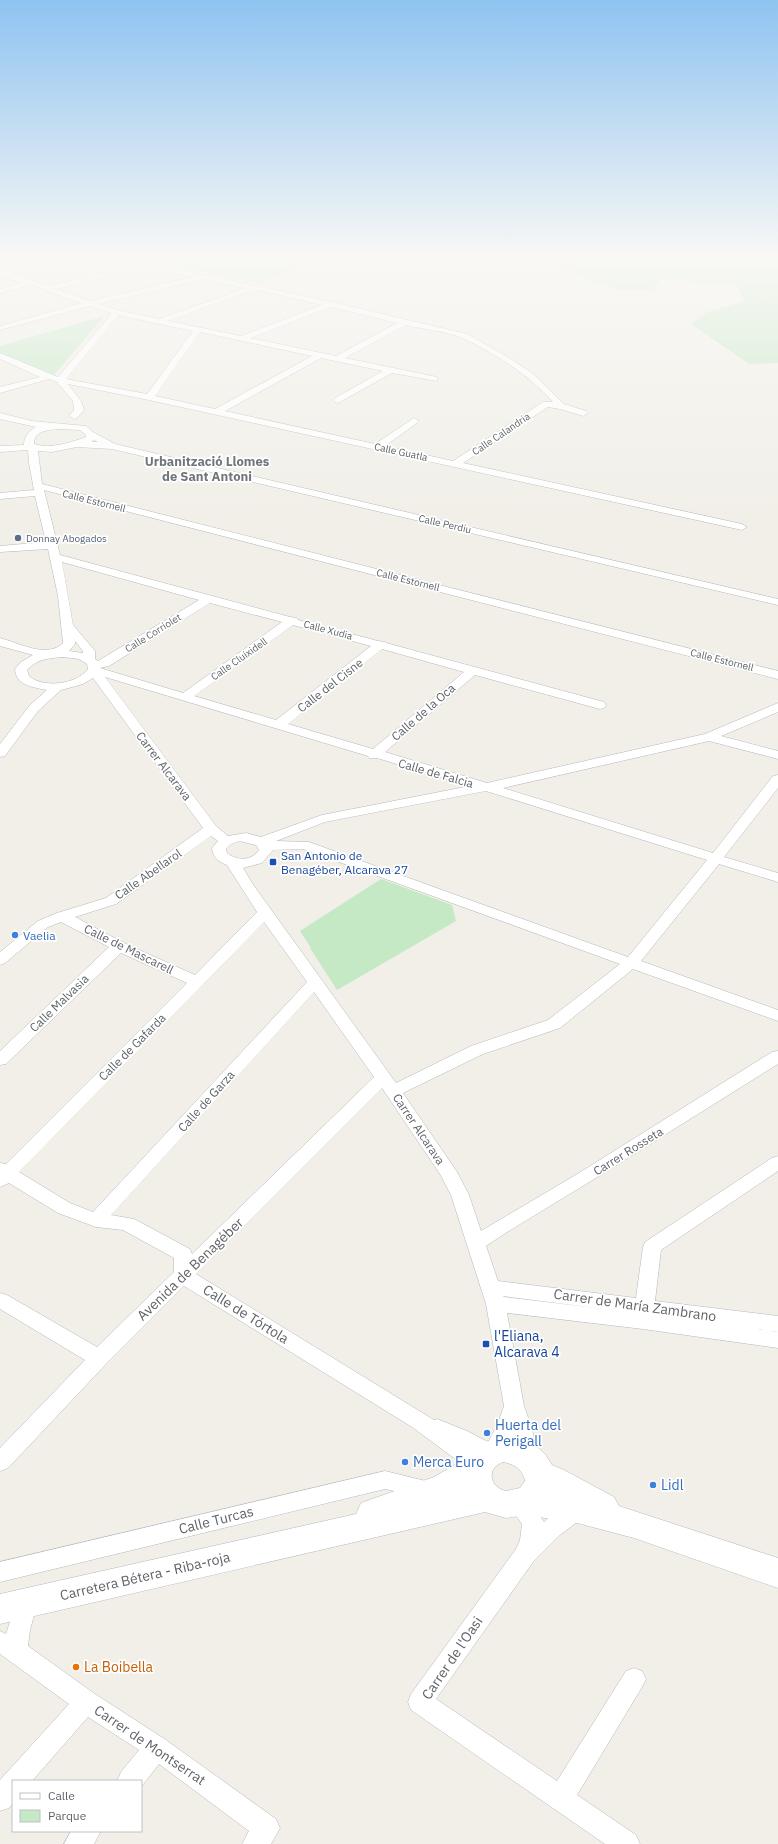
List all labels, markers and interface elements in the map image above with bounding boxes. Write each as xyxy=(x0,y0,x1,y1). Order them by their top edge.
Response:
street label: Calle Calandria xyxy=(469,409,533,458)
street label: Calle Guatla xyxy=(373,440,430,464)
district label: Urbanització Llomes de Sant Antoni xyxy=(145,453,270,485)
street label: Calle Estornell xyxy=(61,487,127,515)
street label: Calle Perdiu xyxy=(417,512,473,536)
place label: Donnay Abogados xyxy=(26,532,107,545)
marker: Donnay Abogados xyxy=(13,533,23,543)
street label: Calle Estornell xyxy=(375,566,441,594)
street label: Calle Corriolet xyxy=(123,610,184,655)
street label: Calle Xudia xyxy=(302,617,355,643)
street label: Calle Cluixidell xyxy=(208,635,270,683)
street label: Calle Estornell xyxy=(689,646,755,674)
street label: Calle del Cisne xyxy=(294,654,366,715)
street label: Calle de la Oca xyxy=(388,680,458,744)
street label: Carrer Alcarava xyxy=(133,728,195,804)
street label: Calle de Falcia xyxy=(397,755,476,791)
street label: Calle Abellarol xyxy=(112,845,184,903)
place label: San Antonio de Benagéber, Alcarava 27 xyxy=(281,848,408,877)
marker: San Antonio de Benagéber, Alcarava 27 xyxy=(268,857,278,867)
street label: Calle de Mascarell xyxy=(82,921,176,977)
place label: Vaelia xyxy=(23,928,56,943)
marker: Vaelia xyxy=(10,930,20,940)
street label: Calle Malvasia xyxy=(26,971,92,1035)
street label: Calle de Gafarda xyxy=(95,1010,169,1084)
street label: Calle de Garza xyxy=(175,1067,238,1135)
street label: Carrer Alcarava xyxy=(390,1091,449,1168)
street label: Carrer Rosseta xyxy=(590,1123,666,1178)
street label: Avenida de Benagéber xyxy=(133,1214,247,1324)
street label: Calle de Tórtola xyxy=(200,1280,293,1348)
street label: Carrer de María Zambrano xyxy=(552,1285,718,1325)
place label: l'Eliana, Alcarava 4 xyxy=(494,1327,560,1361)
marker: l'Eliana, Alcarava 4 xyxy=(481,1339,491,1349)
place label: Huerta del Perigall xyxy=(495,1416,561,1450)
marker: Huerta del Perigall xyxy=(482,1428,492,1438)
place label: Merca Euro xyxy=(413,1453,484,1471)
marker: Merca Euro xyxy=(400,1457,410,1467)
place label: Lidl xyxy=(661,1476,684,1494)
marker: Lidl xyxy=(648,1480,658,1490)
street label: Calle Turcas xyxy=(177,1502,255,1538)
street label: Carretera Bétera - Riba-roja xyxy=(58,1548,232,1604)
street label: Carrer de l'Oasi xyxy=(418,1613,486,1703)
place label: La Boibella xyxy=(84,1658,154,1676)
marker: La Boibella xyxy=(71,1662,81,1672)
street label: Carrer de Montserrat xyxy=(91,1701,209,1789)
legend xyxy=(12,1780,142,1832)
text: Calle xyxy=(48,1788,75,1803)
text: Parque xyxy=(48,1808,87,1823)

